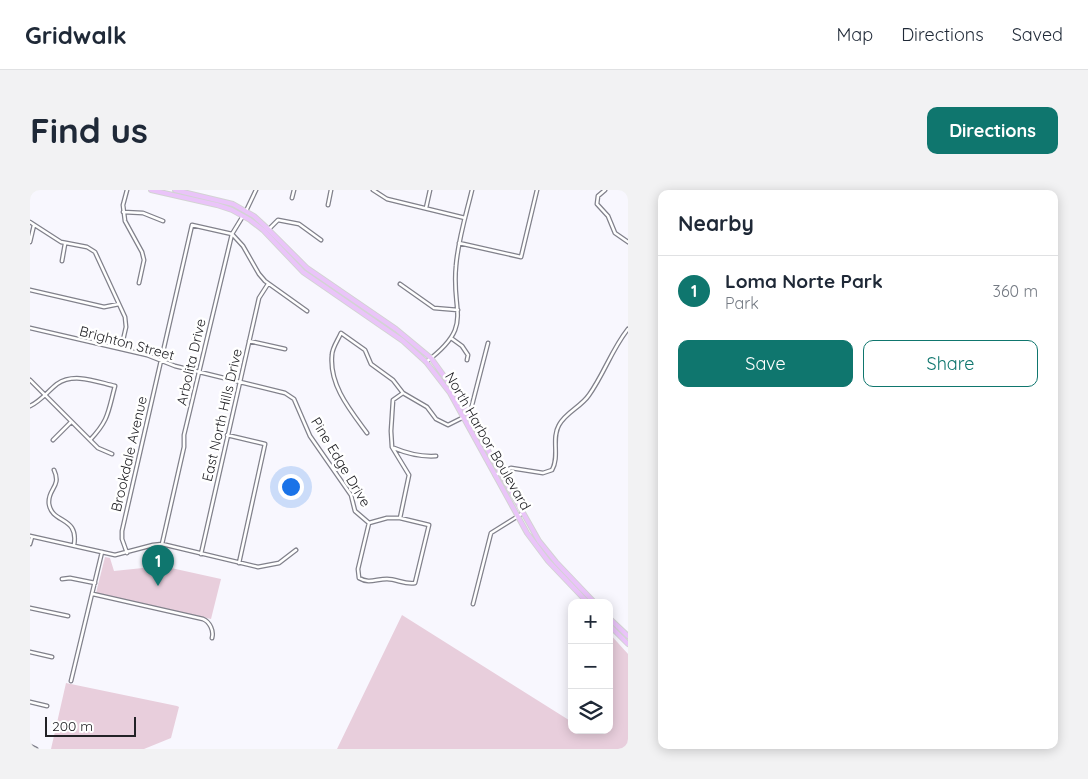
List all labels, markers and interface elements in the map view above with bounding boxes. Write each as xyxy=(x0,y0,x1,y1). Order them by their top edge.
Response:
text: Gridwalk xyxy=(25,20,127,50)
text: Map xyxy=(836,23,873,46)
text: Directions xyxy=(901,23,984,46)
text: Saved xyxy=(1012,23,1063,46)
button: Directions xyxy=(927,107,1058,154)
text: Find us xyxy=(30,108,148,152)
text: Nearby xyxy=(678,210,754,236)
text: Loma Norte Park xyxy=(725,269,883,293)
text: 1 xyxy=(691,281,697,301)
text: 360 m xyxy=(993,281,1038,301)
text: Park xyxy=(725,293,759,313)
street label: Arbolita Drive xyxy=(172,317,210,407)
street label: Brighton Street xyxy=(78,322,177,364)
button: Save xyxy=(678,340,853,387)
button: Share xyxy=(863,340,1038,387)
street label: East North Hills Drive xyxy=(198,347,246,483)
street label: North Harbor Boulevard xyxy=(441,369,535,513)
street label: Brookdale Avenue xyxy=(107,394,151,513)
street label: Pine Edge Drive xyxy=(307,414,375,510)
your location xyxy=(278,474,304,500)
pin: 1 xyxy=(142,545,174,586)
map controls xyxy=(568,599,613,734)
button: + xyxy=(568,599,613,644)
button: − xyxy=(568,644,613,689)
button: layers xyxy=(568,689,613,734)
scale bar xyxy=(45,714,136,737)
text: 200 m xyxy=(52,717,93,735)

